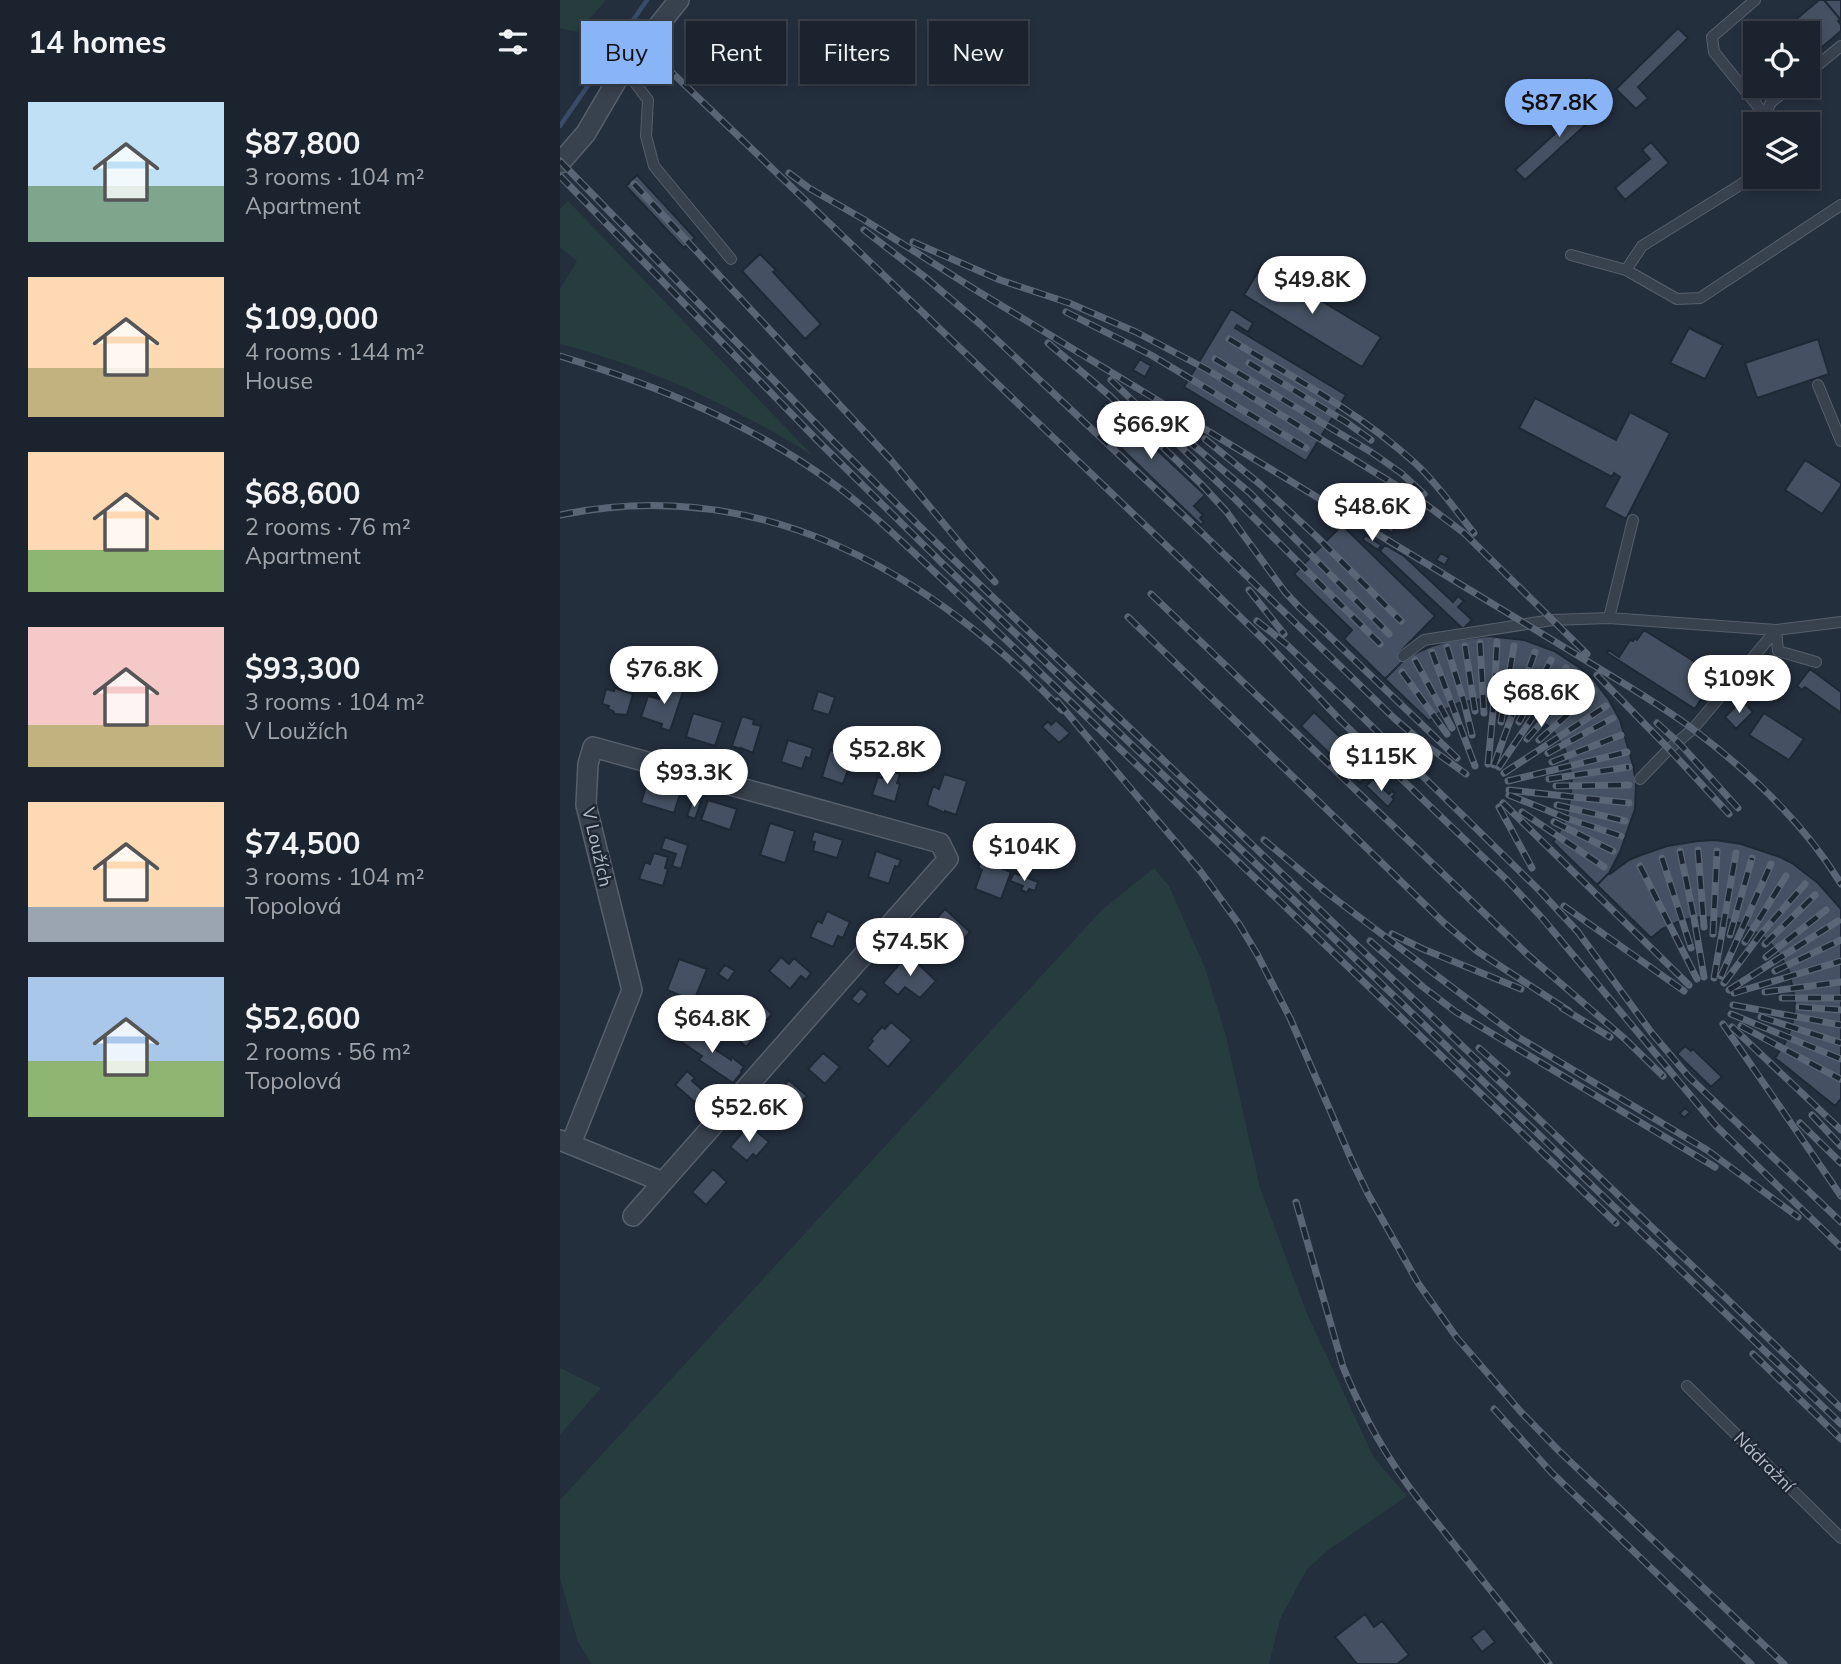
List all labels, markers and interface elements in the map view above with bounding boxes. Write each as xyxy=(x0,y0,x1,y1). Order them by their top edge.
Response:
chip: Buy xyxy=(581,21,672,84)
chip: Rent xyxy=(686,21,786,84)
chip: Filters xyxy=(800,21,915,84)
chip: New xyxy=(929,21,1028,84)
map controls xyxy=(1743,21,1820,189)
button: locate xyxy=(1743,21,1820,98)
text: 14 homes xyxy=(28,23,167,61)
icon: filters xyxy=(494,23,532,61)
pin: $87.8K xyxy=(1502,80,1616,139)
text: $87.8K xyxy=(1521,87,1597,116)
button: layers xyxy=(1743,112,1820,189)
text: $87,800 xyxy=(245,124,360,162)
icon: home xyxy=(84,130,168,214)
text: 3 rooms · 104 m² xyxy=(245,162,425,191)
text: Apartment xyxy=(245,191,361,220)
pin: $49.8K xyxy=(1255,256,1369,316)
text: $49.8K xyxy=(1274,264,1350,293)
text: $109,000 xyxy=(245,299,378,337)
icon: home xyxy=(84,305,168,389)
text: 4 rooms · 144 m² xyxy=(245,337,425,366)
text: House xyxy=(245,366,313,395)
pin: $66.9K xyxy=(1094,402,1208,461)
text: $66.9K xyxy=(1113,409,1189,438)
text: $68,600 xyxy=(245,474,360,512)
icon: home xyxy=(84,480,168,564)
pin: $48.6K xyxy=(1315,484,1429,543)
text: $48.6K xyxy=(1334,491,1410,520)
text: 2 rooms · 76 m² xyxy=(245,512,411,541)
text: Apartment xyxy=(245,541,361,570)
pin: $76.8K xyxy=(607,646,721,706)
text: $93,300 xyxy=(245,649,360,687)
text: $76.8K xyxy=(626,654,702,683)
icon: home xyxy=(84,655,168,739)
pin: $109K xyxy=(1690,656,1788,715)
text: $109K xyxy=(1704,663,1774,692)
pin: $68.6K xyxy=(1484,670,1598,729)
text: $68.6K xyxy=(1503,677,1579,706)
text: 3 rooms · 104 m² xyxy=(245,687,425,716)
text: V Loužích xyxy=(245,716,348,745)
pin: $52.8K xyxy=(830,726,944,786)
text: $52.8K xyxy=(849,734,925,763)
pin: $115K xyxy=(1332,734,1430,793)
text: $115K xyxy=(1346,741,1416,770)
pin: $93.3K xyxy=(637,750,751,809)
text: $93.3K xyxy=(656,757,732,786)
street label: V Loužích xyxy=(577,805,618,889)
text: $74,500 xyxy=(245,824,360,862)
pin: $104K xyxy=(975,824,1073,883)
icon: home xyxy=(84,830,168,914)
text: $104K xyxy=(989,831,1059,860)
text: 3 rooms · 104 m² xyxy=(245,862,425,891)
text: Topolová xyxy=(245,891,342,920)
pin: $74.5K xyxy=(853,918,967,978)
text: $74.5K xyxy=(872,926,948,955)
pin: $64.8K xyxy=(655,996,769,1055)
text: $52,600 xyxy=(245,999,360,1037)
text: $64.8K xyxy=(674,1003,750,1032)
icon: home xyxy=(84,1005,168,1089)
text: 2 rooms · 56 m² xyxy=(245,1037,411,1066)
text: Topolová xyxy=(245,1066,342,1095)
pin: $52.6K xyxy=(692,1084,806,1144)
text: $52.6K xyxy=(711,1092,787,1121)
street label: Nádražní xyxy=(1729,1426,1801,1498)

